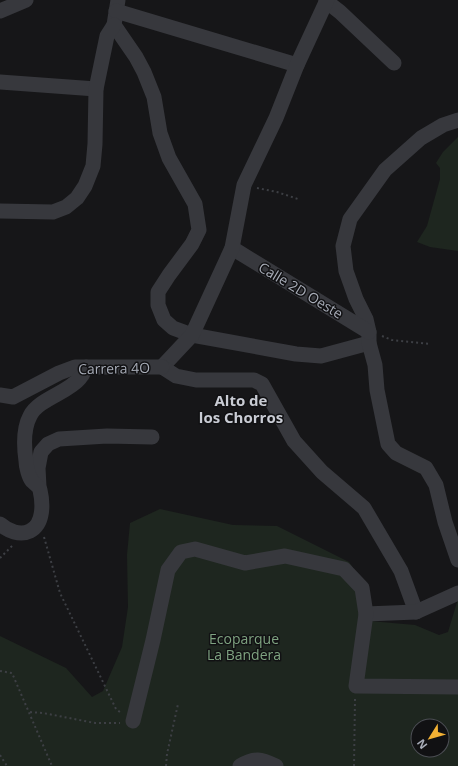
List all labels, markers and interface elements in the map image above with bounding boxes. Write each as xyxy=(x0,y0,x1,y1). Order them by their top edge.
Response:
street label: Calle 2D Oeste xyxy=(255,257,347,323)
street label: Carrera 4O xyxy=(78,358,150,378)
district label: Alto de los Chorros xyxy=(199,390,283,427)
park label: Ecoparque La Bandera xyxy=(207,629,281,664)
north arrow xyxy=(410,718,450,758)
text: N xyxy=(413,736,430,752)

